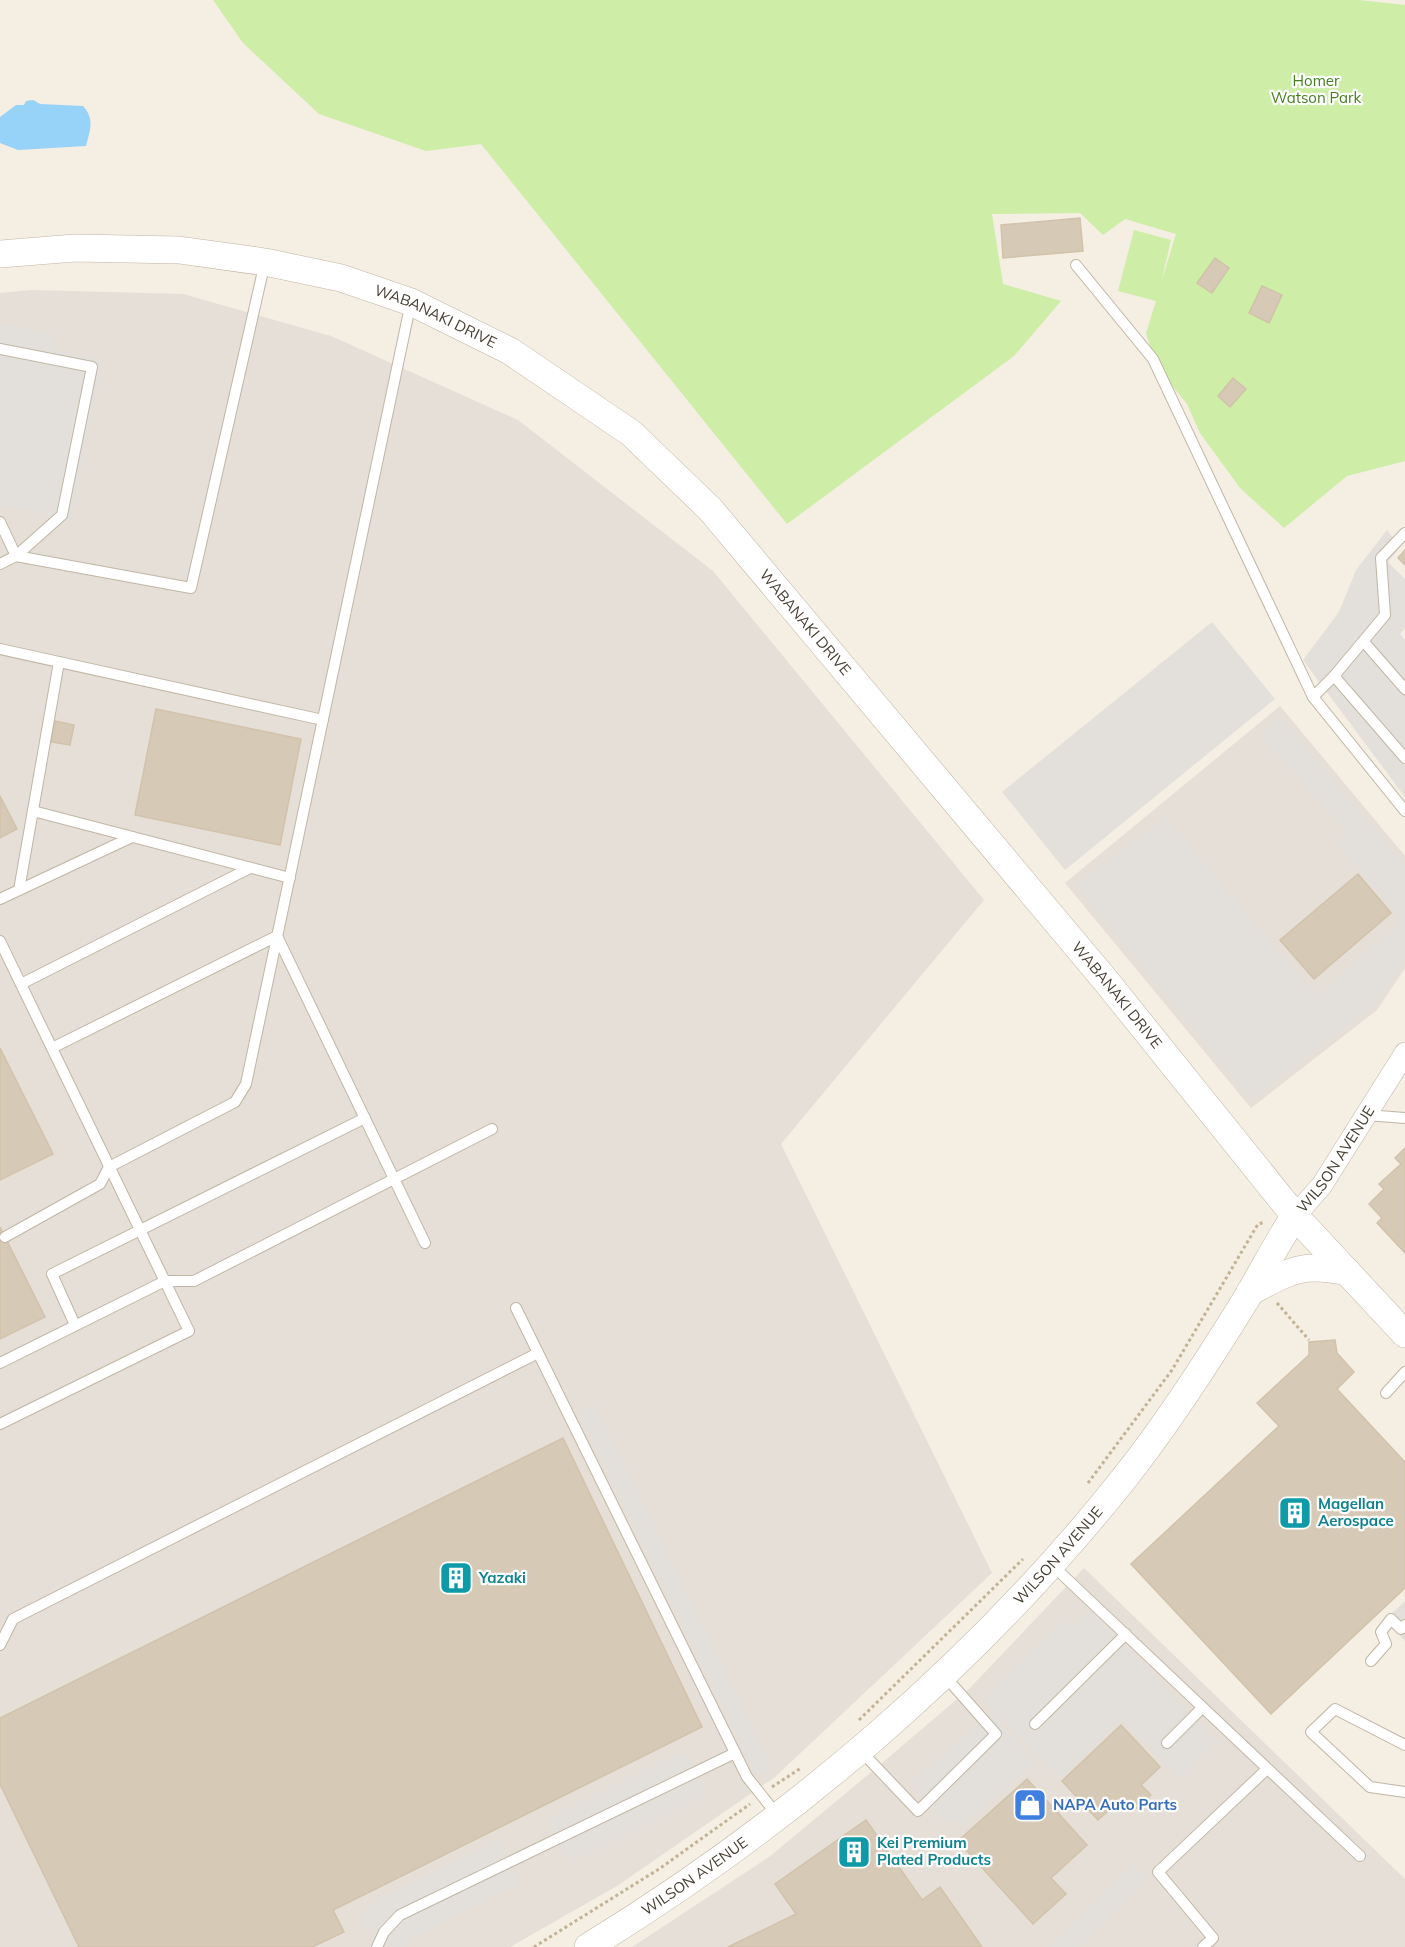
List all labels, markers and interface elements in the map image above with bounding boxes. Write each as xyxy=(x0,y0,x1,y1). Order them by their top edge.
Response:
park label: Homer Watson Park xyxy=(1271,71,1361,107)
street label: WABANAKI DRIVE xyxy=(372,280,500,352)
street label: WABANAKI DRIVE xyxy=(756,565,855,679)
street label: WABANAKI DRIVE xyxy=(1068,938,1167,1052)
street label: WILSON AVENUE xyxy=(1292,1102,1378,1216)
place label: Magellan Aerospace xyxy=(1318,1494,1394,1530)
building icon: Magellan Aerospace xyxy=(1277,1495,1313,1531)
street label: WILSON AVENUE xyxy=(1009,1502,1107,1608)
building icon: Yazaki xyxy=(438,1560,474,1596)
place label: Yazaki xyxy=(478,1568,526,1587)
shop icon: NAPA Auto Parts xyxy=(1012,1787,1048,1823)
place label: NAPA Auto Parts xyxy=(1053,1795,1177,1814)
street label: WILSON AVENUE xyxy=(638,1832,751,1919)
place label: Kei Premium Plated Products xyxy=(877,1833,991,1869)
building icon: Kei Premium Plated Products xyxy=(836,1834,872,1870)

